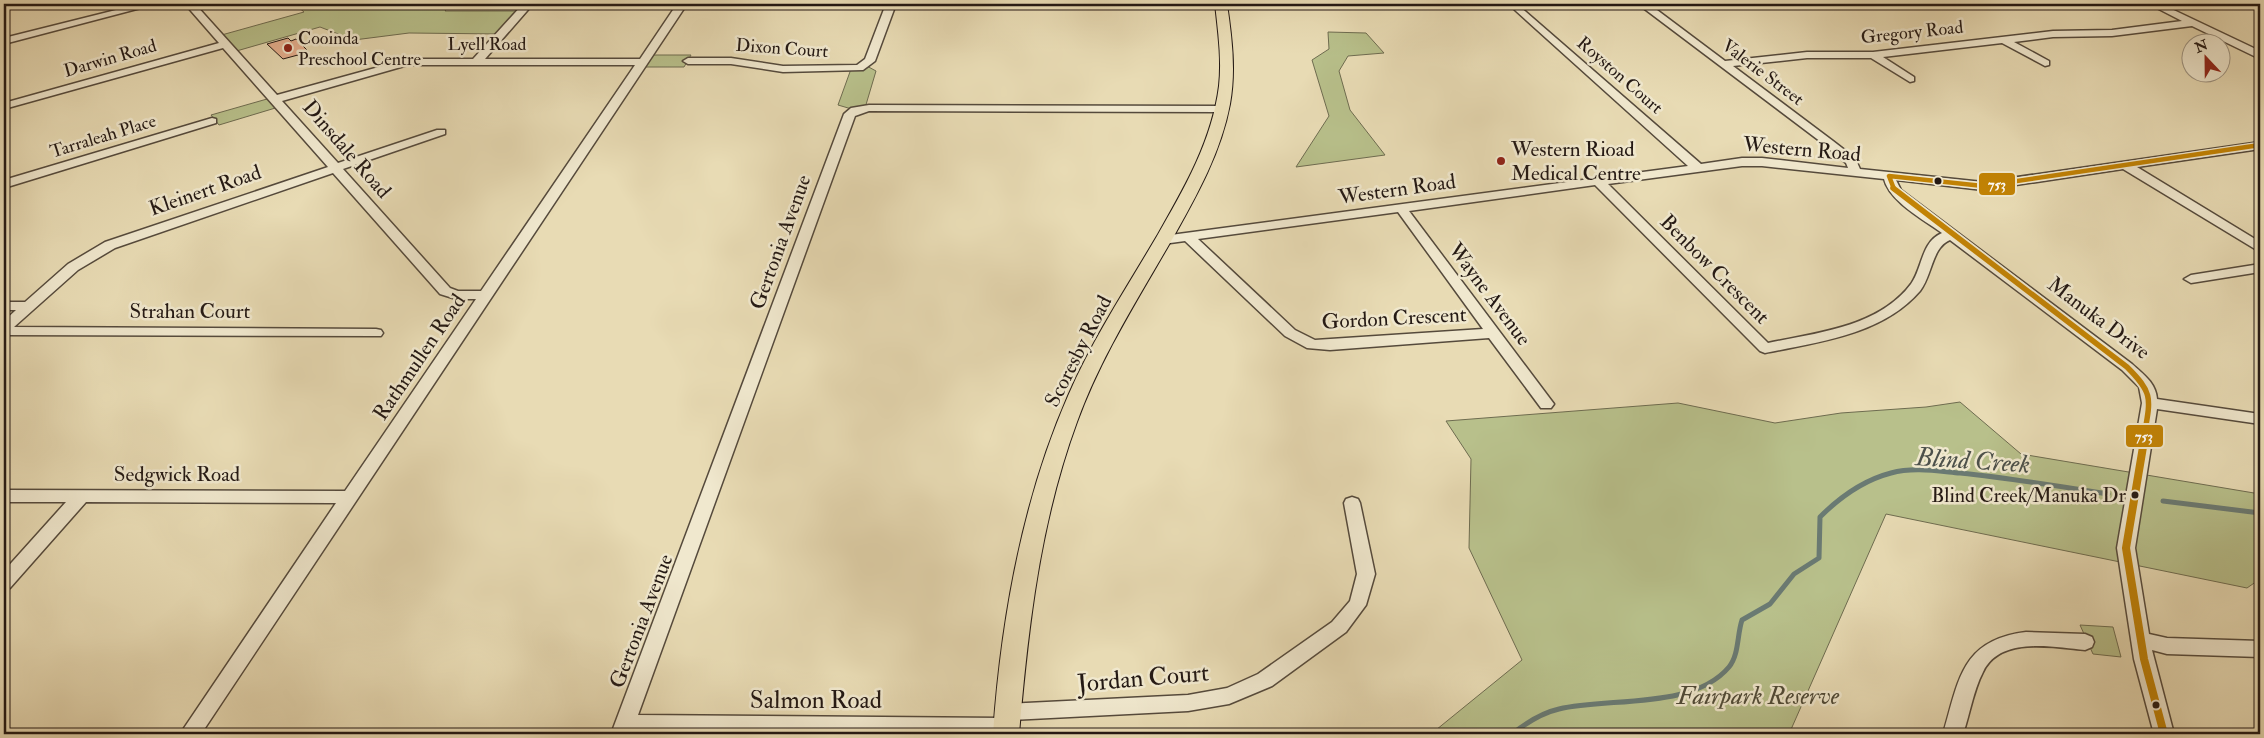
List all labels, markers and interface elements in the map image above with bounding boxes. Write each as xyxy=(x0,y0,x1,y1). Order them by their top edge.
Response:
street label: Gregory Road xyxy=(1860,16,1965,49)
place label: Cooinda Preschool Centre xyxy=(298,27,421,71)
street label: Royston Court xyxy=(1572,32,1668,119)
north arrow xyxy=(2182,32,2232,82)
street label: Lyell Road xyxy=(448,33,527,56)
street label: Darwin Road xyxy=(61,34,159,83)
street label: Dixon Court xyxy=(735,34,829,63)
street label: Valerie Street xyxy=(1717,34,1808,111)
text: N xyxy=(2191,36,2211,57)
marker: Cooinda Preschool Centre xyxy=(282,42,294,54)
street label: Dinsdale Road xyxy=(296,94,397,205)
street label: Tarraleah Place xyxy=(47,109,159,163)
street label: Western Road xyxy=(1741,131,1863,168)
place label: Western Rioad Medical Centre xyxy=(1510,136,1641,187)
marker: Western Rioad Medical Centre xyxy=(1495,155,1507,167)
street label: Kleinert Road xyxy=(145,158,265,222)
street label: Western Road xyxy=(1336,168,1458,211)
street label: Gertonia Avenue xyxy=(744,171,817,313)
line badge: 753 xyxy=(1978,172,2016,196)
unlabelled marker xyxy=(1933,176,1943,186)
text: 753 xyxy=(1988,176,2006,193)
street label: Benbow Crescent xyxy=(1654,209,1775,330)
street label: Wayne Avenue xyxy=(1442,237,1537,351)
street label: Manuka Drive xyxy=(2042,271,2155,366)
street label: Rathmullen Road xyxy=(367,288,472,426)
street label: Scoresby Road xyxy=(1039,290,1118,412)
street label: Strahan Court xyxy=(130,298,251,325)
street label: Gordon Crescent xyxy=(1321,301,1467,336)
line badge: 753 xyxy=(2125,424,2164,448)
text: 753 xyxy=(2135,428,2153,445)
water label: Blind Creek xyxy=(1913,441,2031,481)
street label: Sedgwick Road xyxy=(114,461,241,488)
place label: Blind Creek/Manuka Dr xyxy=(1931,483,2127,508)
marker: Blind Creek/Manuka Dr xyxy=(2130,490,2140,500)
street label: Gertonia Avenue xyxy=(604,550,679,692)
street label: Jordan Court xyxy=(1075,657,1210,700)
park label: Fairpark Reserve xyxy=(1675,681,1840,712)
street label: Salmon Road xyxy=(750,685,882,716)
unlabelled marker xyxy=(2151,700,2161,710)

